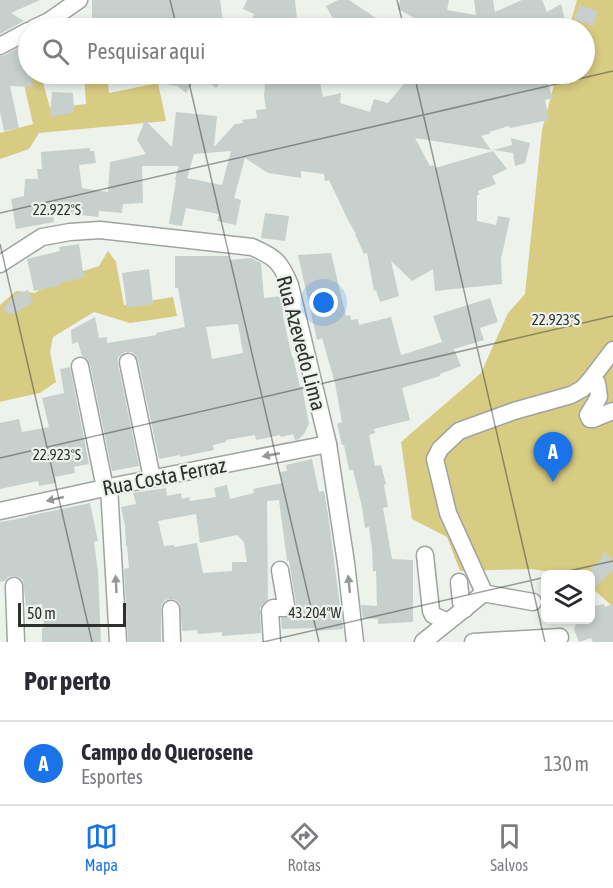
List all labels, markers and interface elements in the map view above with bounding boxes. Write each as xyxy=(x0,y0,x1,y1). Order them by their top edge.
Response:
search box xyxy=(18,18,595,84)
icon: search xyxy=(39,35,72,68)
text: Pesquisar aqui xyxy=(87,38,205,64)
text: 22.922°S xyxy=(33,201,81,218)
street label: Rua Azevedo Lima xyxy=(272,273,332,413)
your location xyxy=(309,288,338,317)
text: 22.923°S xyxy=(532,311,580,328)
pin: A xyxy=(534,432,572,482)
text: 22.923°S xyxy=(33,446,81,463)
one-way arrow xyxy=(261,451,280,460)
street label: Rua Costa Ferraz xyxy=(100,452,228,500)
one-way arrow xyxy=(45,495,64,504)
map controls xyxy=(541,570,595,624)
button: layers xyxy=(541,570,595,624)
one-way arrow xyxy=(111,574,120,593)
one-way arrow xyxy=(344,574,353,593)
scale bar xyxy=(18,600,126,628)
text: 50 m xyxy=(27,604,56,622)
text: 43.204°W xyxy=(289,604,342,621)
text: Por perto xyxy=(24,666,111,696)
text: Campo do Querosene xyxy=(81,739,253,765)
text: A xyxy=(39,752,48,775)
text: 130 m xyxy=(544,752,589,775)
text: Esportes xyxy=(81,765,143,788)
tab: Mapa xyxy=(85,820,118,874)
tab: Rotas xyxy=(288,820,321,874)
tab: Salvos xyxy=(490,820,528,874)

